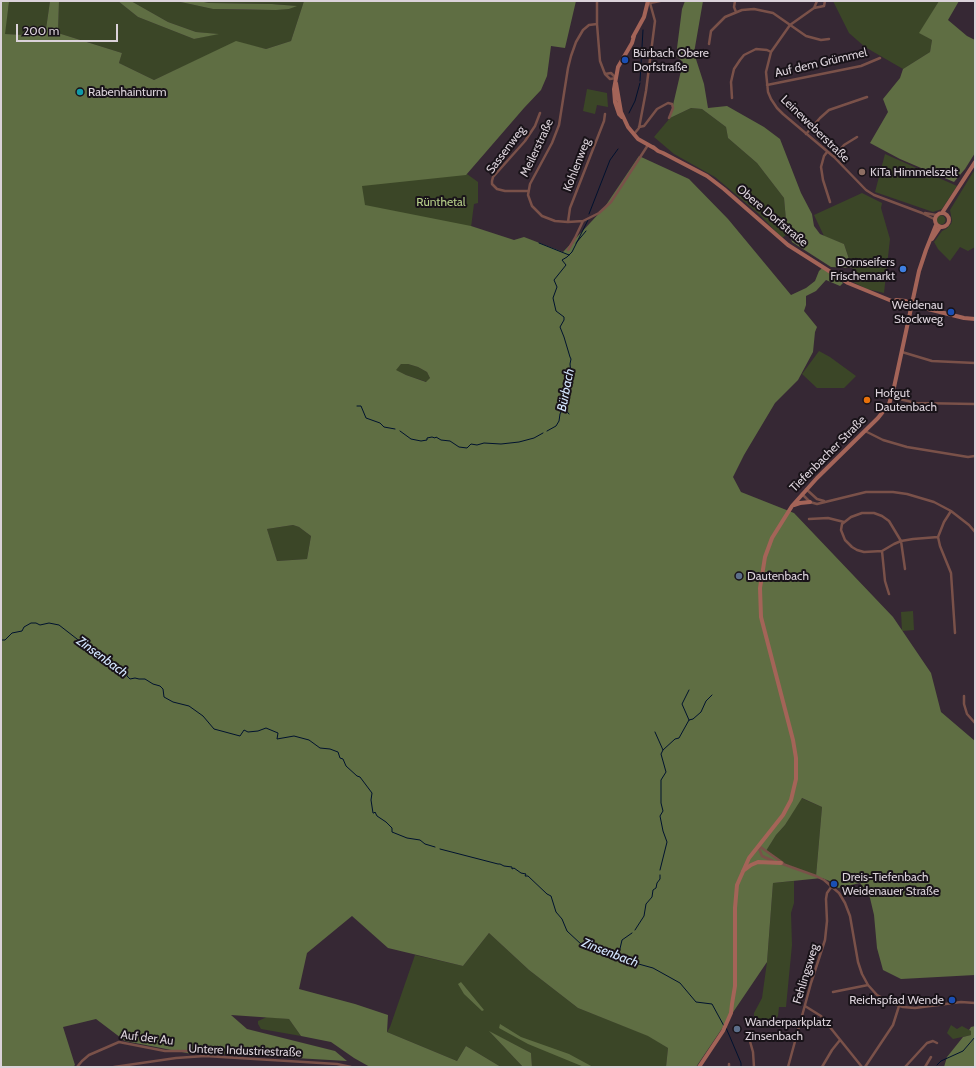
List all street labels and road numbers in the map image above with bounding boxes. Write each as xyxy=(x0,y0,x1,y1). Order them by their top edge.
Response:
street label: Auf dem Grümmel xyxy=(773,45,869,81)
street label: Leineweberstraße xyxy=(778,92,852,166)
street label: Meilerstraße xyxy=(517,117,557,179)
street label: Sassenweg xyxy=(483,123,529,177)
street label: Kohlenweg xyxy=(560,136,594,194)
street label: Obere Dorfstraße xyxy=(733,182,811,250)
street label: Tiefenbacher Straße xyxy=(787,413,869,495)
street label: Fehlingsweg xyxy=(790,942,822,1006)
street label: Auf der Au xyxy=(120,1028,174,1048)
street label: Untere Industriestraße xyxy=(188,1042,302,1060)

